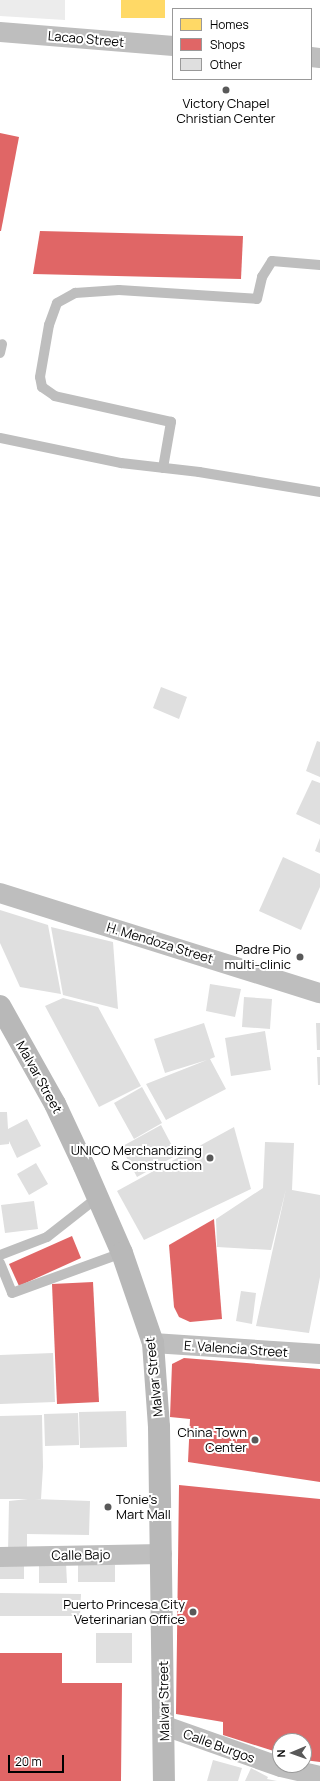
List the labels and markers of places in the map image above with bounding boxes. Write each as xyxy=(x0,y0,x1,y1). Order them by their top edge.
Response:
marker: Victory Chapel Christian Center xyxy=(221,85,231,95)
place label: Victory Chapel Christian Center xyxy=(176,96,276,127)
place label: Padre Pio multi-clinic xyxy=(224,942,291,973)
marker: Padre Pio multi-clinic xyxy=(294,951,306,963)
place label: UNICO Merchandizing & Construction xyxy=(71,1143,202,1174)
marker: UNICO Merchandizing & Construction xyxy=(205,1153,215,1163)
place label: China Town Center xyxy=(178,1425,247,1456)
marker: China Town Center xyxy=(250,1435,260,1445)
place label: Tonie's Mart Mall xyxy=(116,1492,171,1523)
marker: Tonie's Mart Mall xyxy=(103,1502,113,1512)
place label: Puerto Princesa City Veterinarian Office xyxy=(63,1597,185,1628)
marker: Puerto Princesa City Veterinarian Office xyxy=(188,1607,198,1617)

